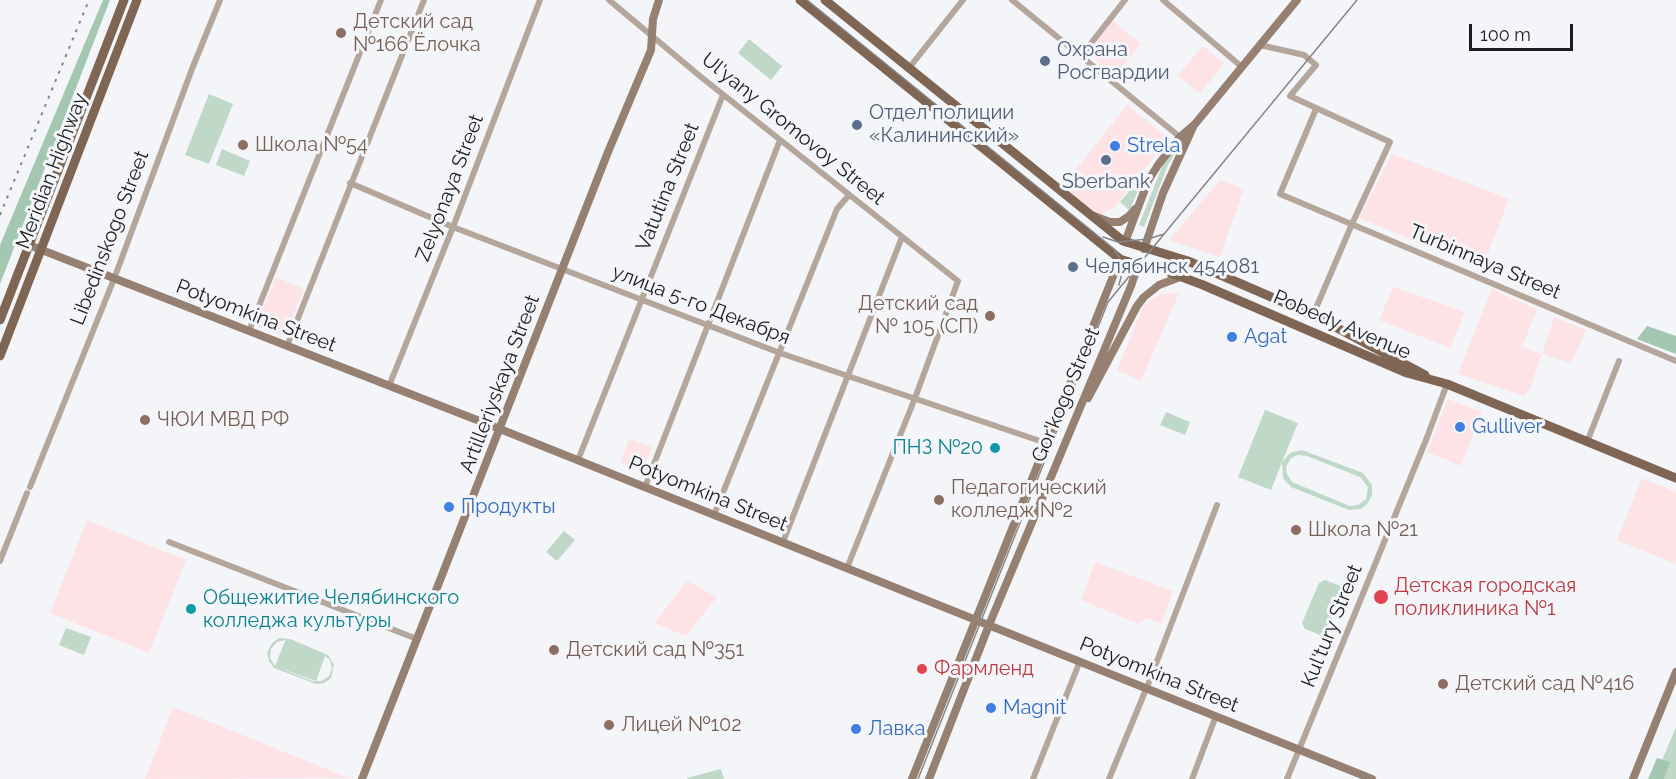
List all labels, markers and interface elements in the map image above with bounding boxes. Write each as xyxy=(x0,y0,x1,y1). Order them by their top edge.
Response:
place label: Детский сад №166 Ёлочка xyxy=(353,10,481,57)
scale bar xyxy=(1472,12,1576,50)
text: 100 m xyxy=(1480,24,1531,45)
marker: Детский сад №166 Ёлочка xyxy=(334,26,348,40)
place label: Охрана Росгвардии xyxy=(1057,38,1170,85)
street label: Ul'yany Gromovoy Street xyxy=(696,48,890,210)
marker: Охрана Росгвардии xyxy=(1038,54,1052,68)
street label: Meridian Highway xyxy=(11,90,93,252)
place label: Отдел полиции «Калининский» xyxy=(869,101,1019,148)
street label: Zelyonaya Street xyxy=(411,111,489,265)
marker: Отдел полиции «Калининский» xyxy=(850,118,864,132)
street label: Vatutina Street xyxy=(631,119,705,255)
place label: Школа №54 xyxy=(255,133,368,157)
place label: Strela xyxy=(1127,134,1180,158)
marker: Школа №54 xyxy=(236,138,250,152)
marker: Strela xyxy=(1108,139,1122,153)
street label: Libedinskogo Street xyxy=(66,147,154,329)
marker: Sberbank xyxy=(1099,153,1113,167)
place label: Sberbank xyxy=(1062,170,1150,194)
street label: Turbinnaya Street xyxy=(1406,219,1564,305)
place label: Челябинск 454081 xyxy=(1085,255,1259,279)
street label: улица 5-го Декабря xyxy=(609,260,793,350)
marker: Челябинск 454081 xyxy=(1066,260,1080,274)
street label: Potyomkina Street xyxy=(173,274,339,358)
street label: Pobedy Avenue xyxy=(1270,285,1414,365)
street label: Artilleriyskaya Street xyxy=(455,291,545,477)
place label: Детский сад № 105 (СП) xyxy=(858,292,978,339)
marker: Детский сад № 105 (СП) xyxy=(983,309,997,323)
street label: Gor'kogo Street xyxy=(1027,324,1105,466)
place label: Agat xyxy=(1244,325,1287,349)
marker: Agat xyxy=(1225,330,1239,344)
place label: ЧЮИ МВД РФ xyxy=(157,408,289,432)
marker: ЧЮИ МВД РФ xyxy=(138,413,152,427)
place label: Gulliver xyxy=(1472,415,1542,439)
marker: Gulliver xyxy=(1453,420,1467,434)
place label: ПНЗ №20 xyxy=(893,436,983,460)
marker: ПНЗ №20 xyxy=(988,441,1002,455)
street label: Potyomkina Street xyxy=(625,451,791,537)
place label: Педагогический колледж №2 xyxy=(951,476,1107,523)
marker: Педагогический колледж №2 xyxy=(932,493,946,507)
place label: Продукты xyxy=(461,495,555,519)
marker: Продукты xyxy=(442,500,456,514)
place label: Школа №21 xyxy=(1308,518,1418,542)
marker: Школа №21 xyxy=(1289,523,1303,537)
street label: Kul'tury Street xyxy=(1296,561,1368,691)
place label: Детская городская поликлиника №1 xyxy=(1394,574,1576,621)
place label: Общежитие Челябинского колледжа культуры xyxy=(203,586,459,633)
marker: Детская городская поликлиника №1 xyxy=(1372,588,1390,606)
marker: Общежитие Челябинского колледжа культуры xyxy=(184,602,198,616)
street label: Potyomkina Street xyxy=(1076,632,1242,718)
place label: Детский сад №351 xyxy=(566,638,744,662)
marker: Детский сад №351 xyxy=(547,643,561,657)
place label: Фармленд xyxy=(934,657,1034,681)
marker: Фармленд xyxy=(915,662,929,676)
place label: Детский сад №416 xyxy=(1455,672,1634,696)
marker: Детский сад №416 xyxy=(1436,677,1450,691)
place label: Magnit xyxy=(1003,696,1066,720)
marker: Magnit xyxy=(984,701,998,715)
place label: Лицей №102 xyxy=(621,713,742,737)
place label: Лавка xyxy=(868,717,925,741)
marker: Лицей №102 xyxy=(602,718,616,732)
marker: Лавка xyxy=(849,722,863,736)

